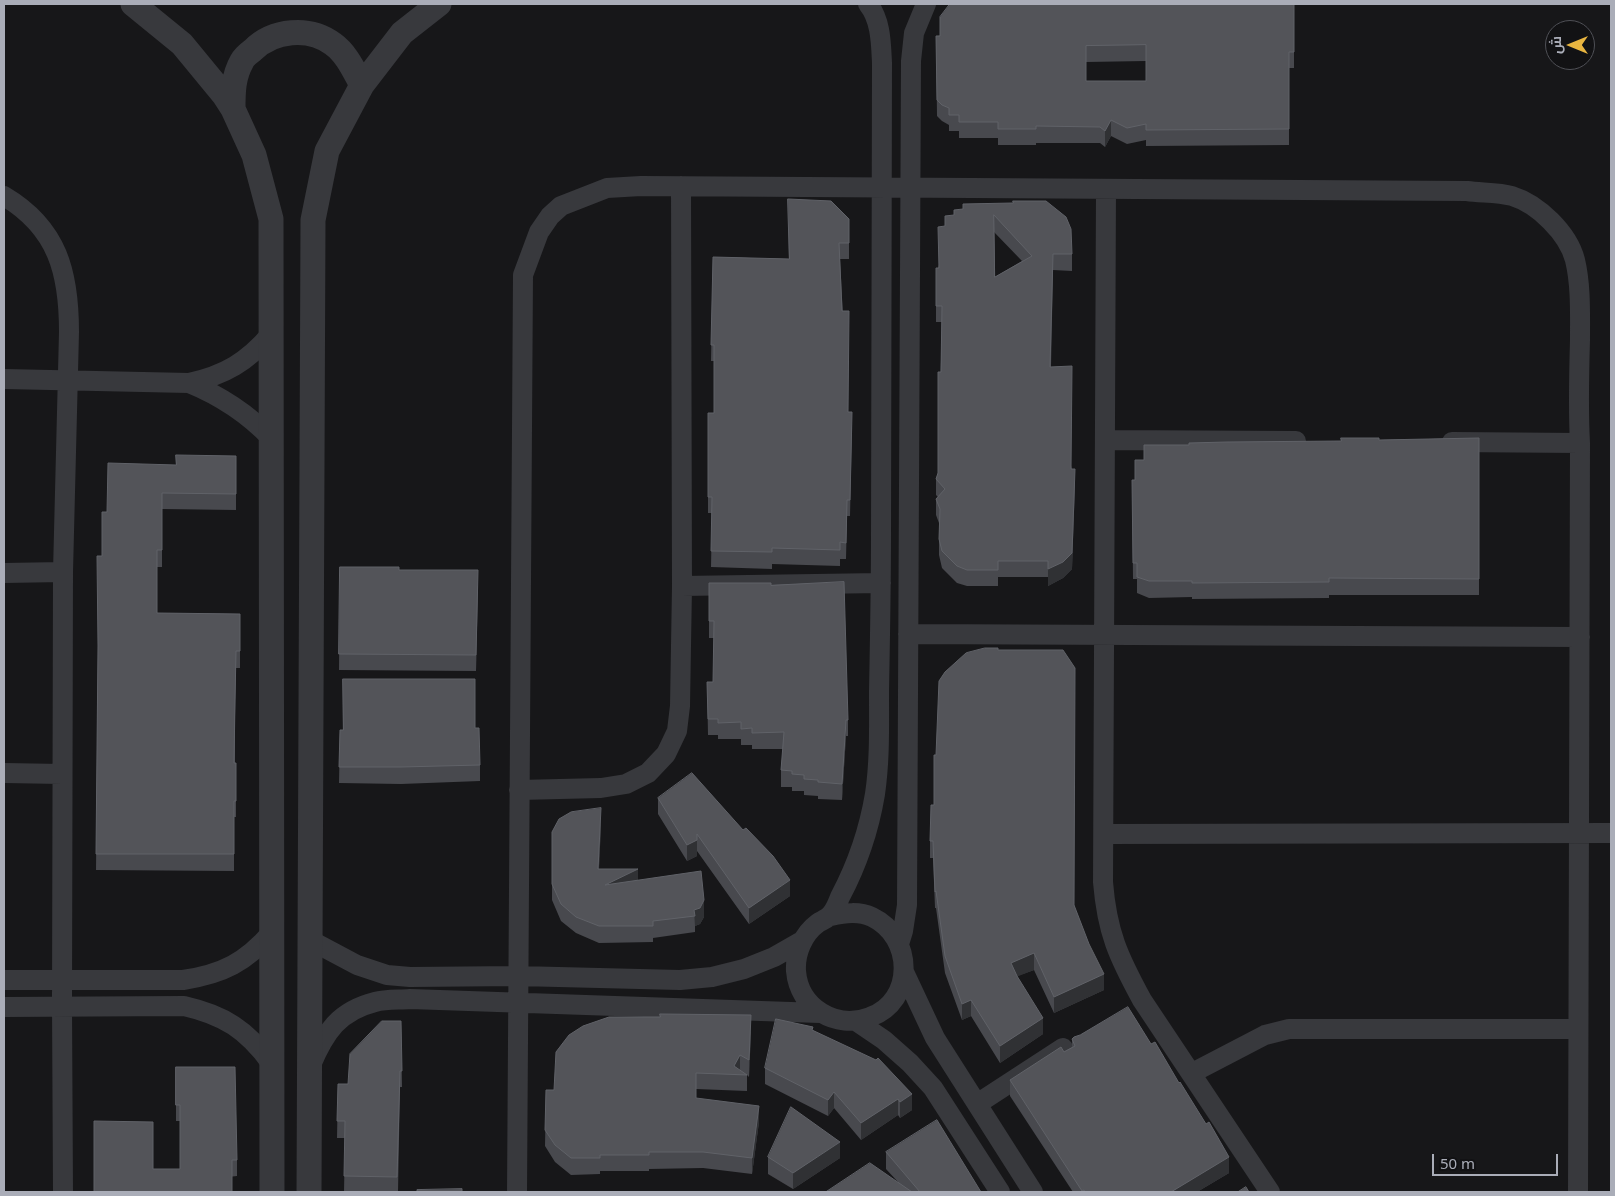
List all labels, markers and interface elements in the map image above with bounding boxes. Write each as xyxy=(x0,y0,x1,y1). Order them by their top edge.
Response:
north arrow xyxy=(1545,20,1595,70)
text: ش xyxy=(1546,36,1565,54)
scale bar xyxy=(1435,1144,1561,1176)
text: 50 m xyxy=(1440,1153,1475,1173)

